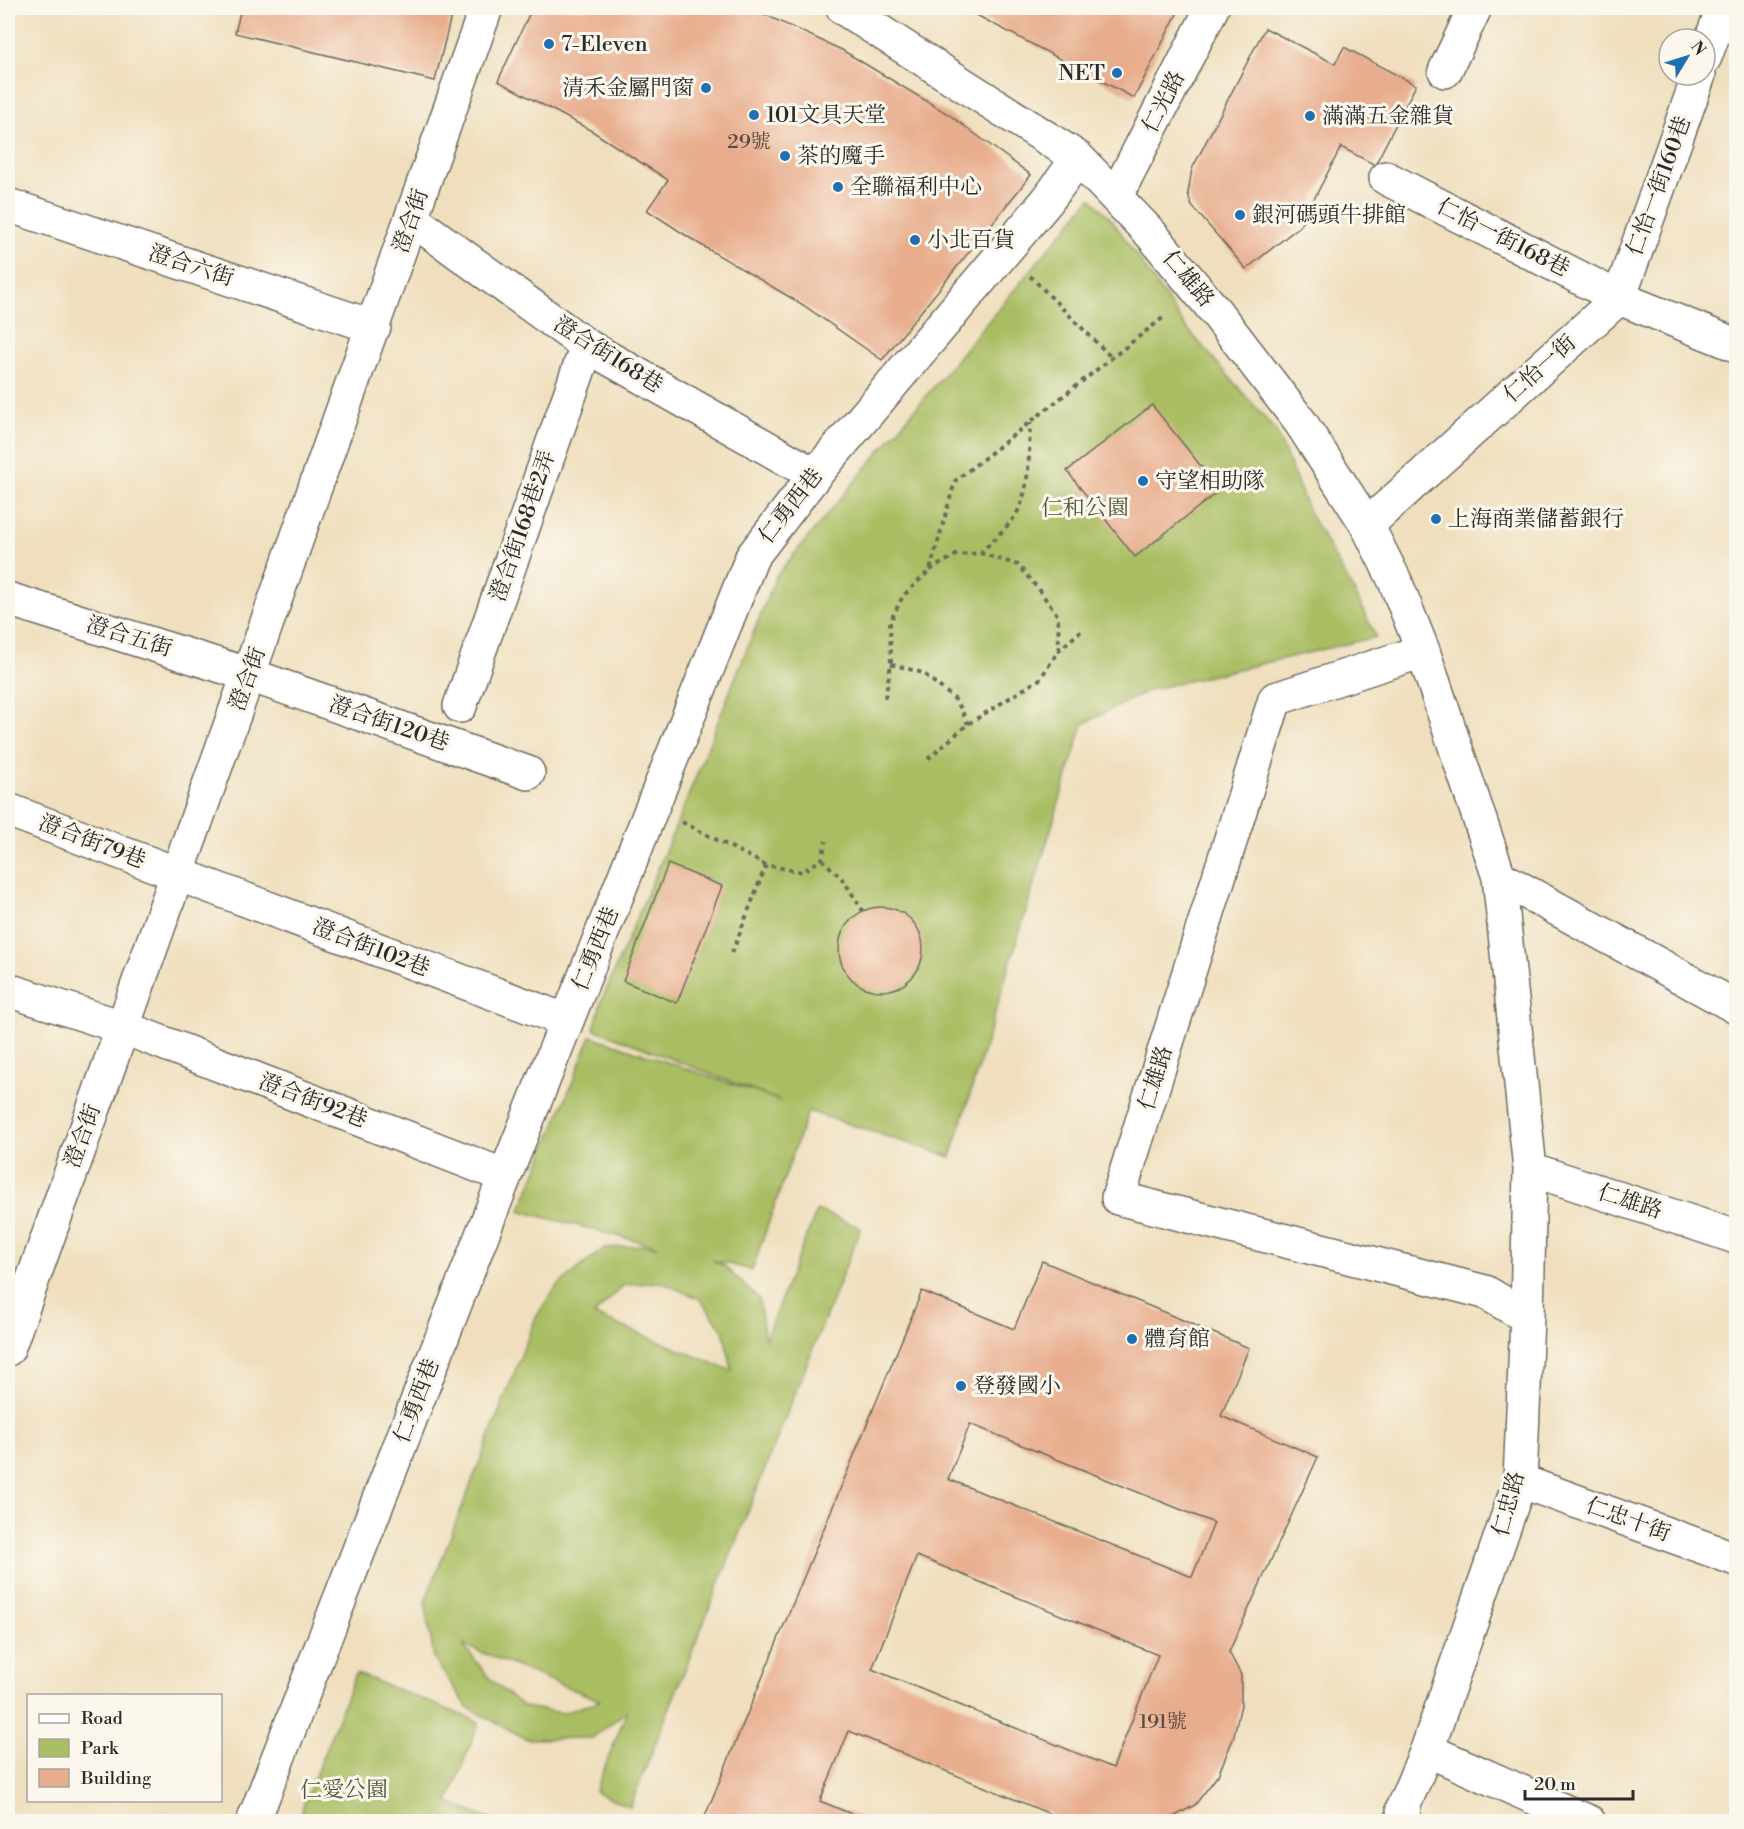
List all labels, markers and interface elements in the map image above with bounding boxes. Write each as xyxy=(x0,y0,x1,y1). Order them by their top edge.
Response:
north arrow xyxy=(1657,27,1717,87)
place label: 7-Eleven xyxy=(561,31,648,58)
marker: 7-Eleven xyxy=(542,37,556,51)
text: N xyxy=(1686,37,1710,60)
place label: NET xyxy=(1058,60,1105,87)
marker: NET xyxy=(1110,66,1124,80)
street label: 仁光路 xyxy=(1137,66,1191,138)
place label: 清禾金屬門窗 xyxy=(562,75,694,102)
marker: 清禾金屬門窗 xyxy=(699,81,713,95)
place label: 101文具天堂 xyxy=(766,102,886,129)
place label: 滿滿五金雜貨 xyxy=(1322,103,1454,130)
marker: 101文具天堂 xyxy=(747,108,761,122)
marker: 滿滿五金雜貨 xyxy=(1303,109,1317,123)
street label: 仁怡一街160巷 xyxy=(1621,112,1697,260)
house number: 29號 xyxy=(727,130,771,155)
place label: 茶的魔手 xyxy=(797,143,885,170)
marker: 茶的魔手 xyxy=(778,149,792,163)
place label: 全聯福利中心 xyxy=(850,174,982,201)
marker: 全聯福利中心 xyxy=(831,180,845,194)
street label: 澄合街 xyxy=(387,185,435,257)
street label: 仁怡一街168巷 xyxy=(1432,193,1574,283)
place label: 銀河碼頭牛排館 xyxy=(1252,202,1406,229)
marker: 銀河碼頭牛排館 xyxy=(1233,208,1247,222)
place label: 小北百貨 xyxy=(927,227,1015,254)
marker: 小北百貨 xyxy=(908,233,922,247)
street label: 澄合六街 xyxy=(145,240,237,292)
street label: 仁雄路 xyxy=(1156,245,1220,313)
street label: 澄合街168巷 xyxy=(548,311,668,399)
street label: 仁怡一街 xyxy=(1498,330,1582,408)
street label: 澄合街168巷2弄 xyxy=(485,447,561,605)
street label: 仁勇西巷 xyxy=(753,463,829,549)
place label: 守望相助隊 xyxy=(1155,468,1265,495)
marker: 守望相助隊 xyxy=(1136,474,1150,488)
park label: 仁和公園 xyxy=(1041,495,1129,522)
place label: 上海商業儲蓄銀行 xyxy=(1448,506,1624,533)
marker: 上海商業儲蓄銀行 xyxy=(1429,512,1443,526)
street label: 澄合五街 xyxy=(83,611,175,663)
street label: 澄合街 xyxy=(224,643,272,715)
street label: 澄合街120巷 xyxy=(325,691,453,757)
street label: 澄合街79巷 xyxy=(35,809,149,875)
street label: 仁勇西巷 xyxy=(567,903,625,995)
street label: 澄合街102巷 xyxy=(308,913,434,983)
street label: 仁雄路 xyxy=(1133,1042,1179,1114)
street label: 澄合街92巷 xyxy=(255,1068,371,1134)
street label: 澄合街 xyxy=(59,1100,107,1172)
street label: 仁雄路 xyxy=(1594,1179,1666,1225)
place label: 體育館 xyxy=(1144,1326,1210,1353)
marker: 體育館 xyxy=(1125,1332,1139,1346)
street label: 仁勇西巷 xyxy=(389,1355,445,1447)
place label: 登發國小 xyxy=(973,1373,1061,1400)
marker: 登發國小 xyxy=(954,1379,968,1393)
street label: 仁忠路 xyxy=(1487,1469,1531,1539)
street label: 仁忠十街 xyxy=(1582,1492,1674,1548)
legend xyxy=(27,1694,222,1802)
text: Road xyxy=(81,1707,124,1730)
house number: 191號 xyxy=(1139,1710,1187,1735)
text: Park xyxy=(81,1737,120,1760)
scale bar xyxy=(1525,1763,1633,1801)
text: Building xyxy=(80,1767,152,1790)
text: 20 m xyxy=(1534,1773,1576,1796)
park label: 仁愛公園 xyxy=(300,1777,388,1804)

